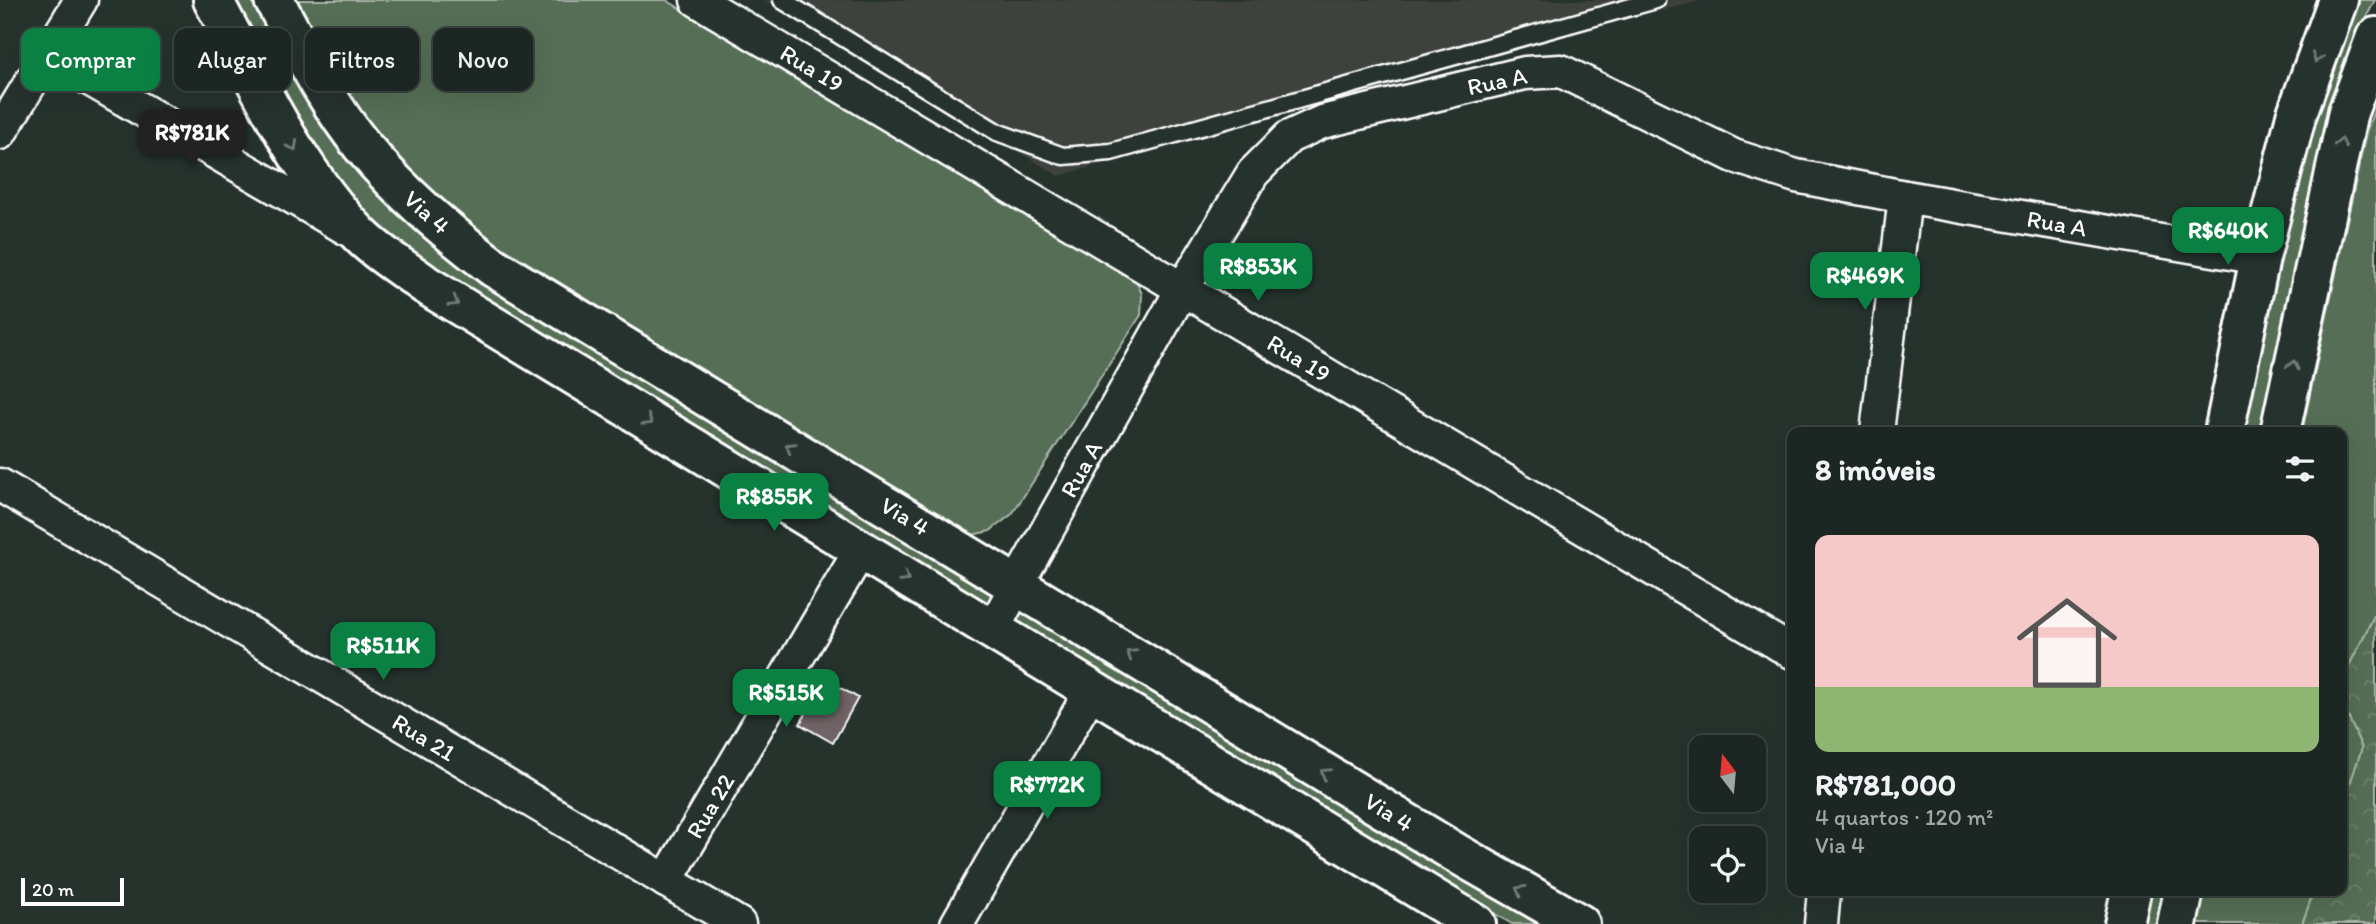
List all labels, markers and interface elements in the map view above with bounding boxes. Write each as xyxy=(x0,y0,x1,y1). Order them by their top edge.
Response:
chip: Comprar xyxy=(21,28,160,91)
chip: Alugar xyxy=(174,28,291,91)
chip: Filtros xyxy=(305,28,419,91)
chip: Novo xyxy=(433,28,533,91)
street label: Rua 19 xyxy=(775,38,849,98)
one-way arrow xyxy=(2311,52,2325,64)
street label: Rua A xyxy=(1464,61,1530,101)
pin: R$781K xyxy=(135,110,249,169)
text: R$781K xyxy=(155,118,229,146)
one-way arrow xyxy=(2333,137,2347,149)
one-way arrow xyxy=(285,139,298,151)
street label: Via 4 xyxy=(398,184,456,240)
street label: Rua A xyxy=(2025,203,2089,243)
pin: R$640K xyxy=(2171,208,2285,267)
text: R$640K xyxy=(2188,216,2268,244)
pin: R$853K xyxy=(1201,244,1315,303)
text: R$853K xyxy=(1219,252,1297,280)
pin: R$469K xyxy=(1808,252,1922,312)
text: R$469K xyxy=(1826,261,1904,289)
one-way arrow xyxy=(446,294,459,307)
street label: Rua 19 xyxy=(1262,328,1336,388)
one-way arrow xyxy=(2285,359,2300,371)
one-way arrow xyxy=(640,413,653,426)
street label: Rua A xyxy=(1054,436,1108,502)
one-way arrow xyxy=(785,442,798,455)
icon: filters xyxy=(2281,450,2319,488)
text: 8 imóveis xyxy=(1815,451,1936,488)
pin: R$855K xyxy=(717,474,831,533)
text: R$855K xyxy=(736,482,812,510)
street label: Via 4 xyxy=(875,490,935,542)
one-way arrow xyxy=(897,570,910,583)
icon: home xyxy=(2004,580,2130,706)
pin: R$511K xyxy=(326,622,440,682)
text: R$511K xyxy=(346,631,420,659)
one-way arrow xyxy=(1126,649,1139,662)
pin: R$515K xyxy=(729,670,843,729)
text: R$515K xyxy=(749,678,823,706)
street label: Rua 21 xyxy=(387,707,461,767)
north arrow xyxy=(1689,735,1766,812)
map controls xyxy=(1689,735,1766,903)
pin: R$772K xyxy=(990,762,1104,821)
text: R$781,000 xyxy=(1815,766,1956,803)
street label: Rua 22 xyxy=(679,768,741,844)
one-way arrow xyxy=(1320,768,1333,781)
text: R$772K xyxy=(1010,770,1084,798)
street label: Via 4 xyxy=(1359,786,1419,838)
text: 4 quartos · 120 m² xyxy=(1815,803,1994,831)
button: locate xyxy=(1689,826,1766,903)
text: Via 4 xyxy=(1815,831,1865,859)
scale bar xyxy=(21,875,124,907)
text: 20 m xyxy=(32,878,74,901)
one-way arrow xyxy=(1515,885,1528,898)

